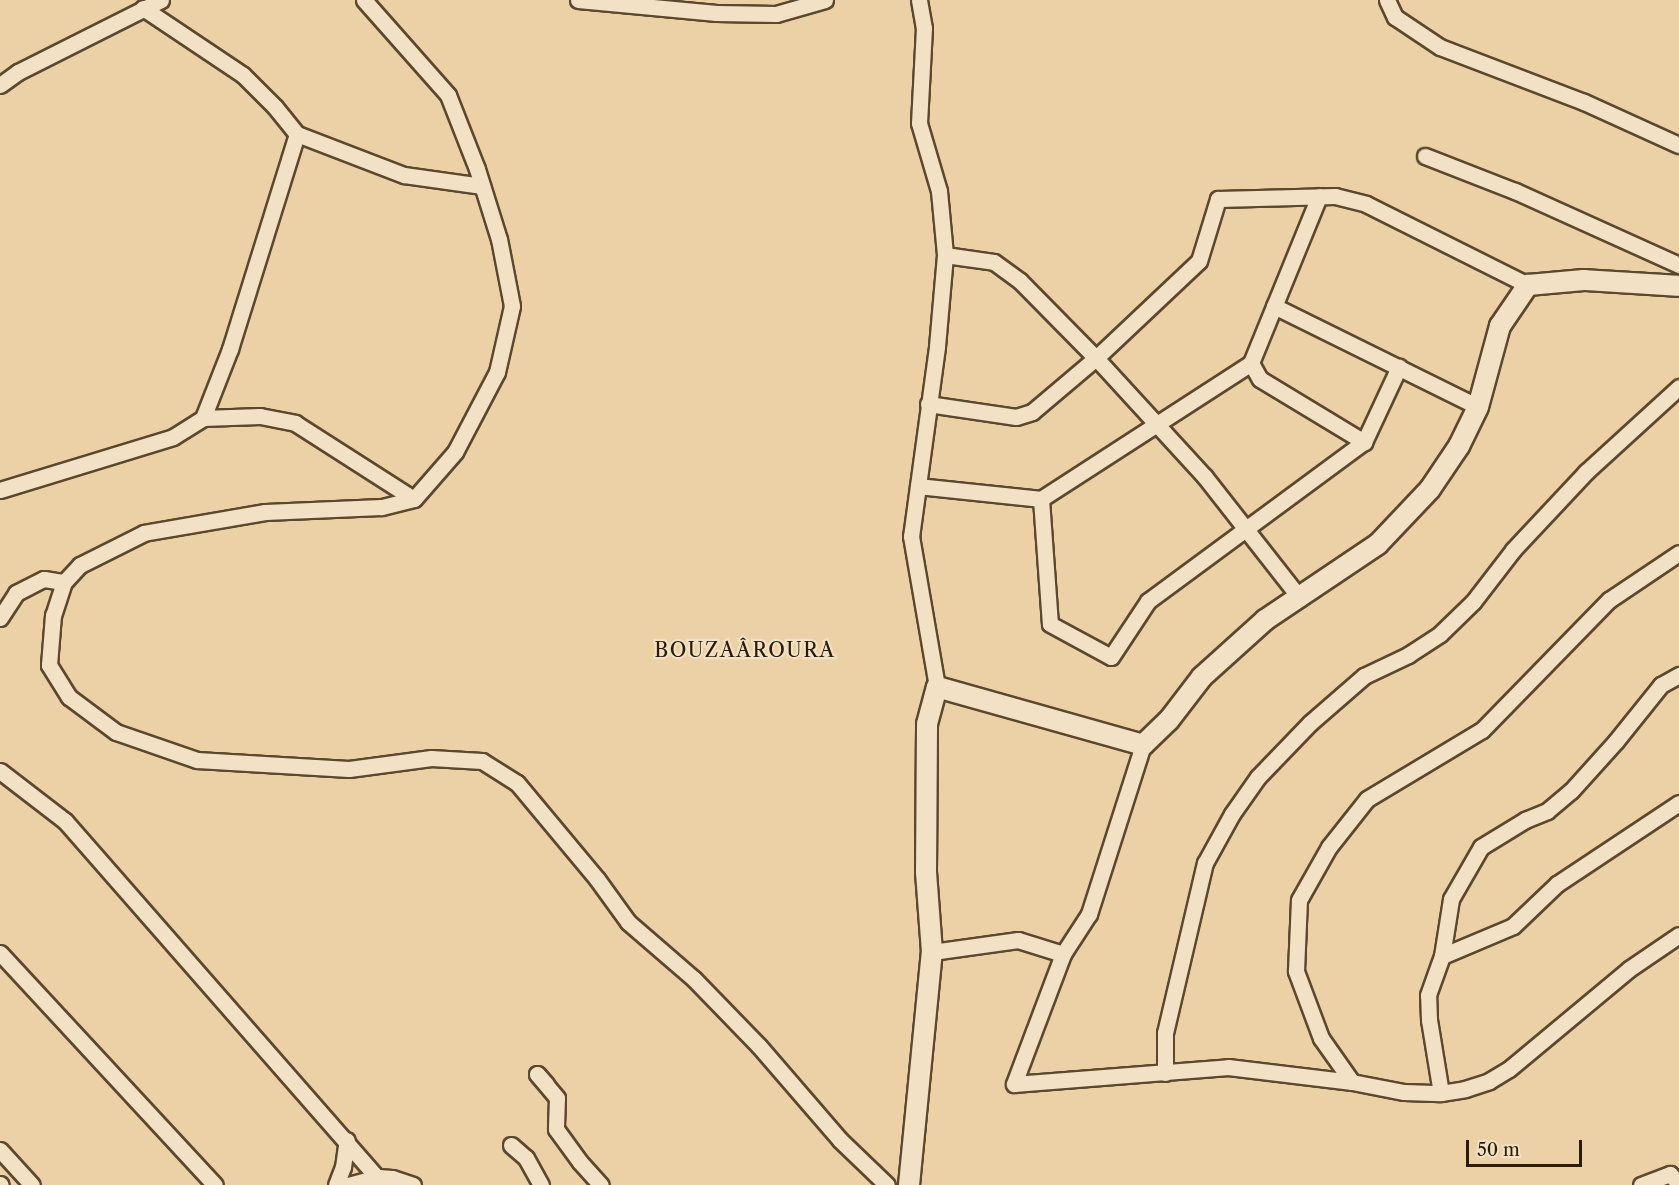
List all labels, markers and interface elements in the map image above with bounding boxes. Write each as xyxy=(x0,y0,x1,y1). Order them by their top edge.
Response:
district label: BOUZAÂROURA xyxy=(654,638,836,662)
scale bar xyxy=(1469,1128,1584,1166)
text: 50 m xyxy=(1477,1139,1520,1161)

